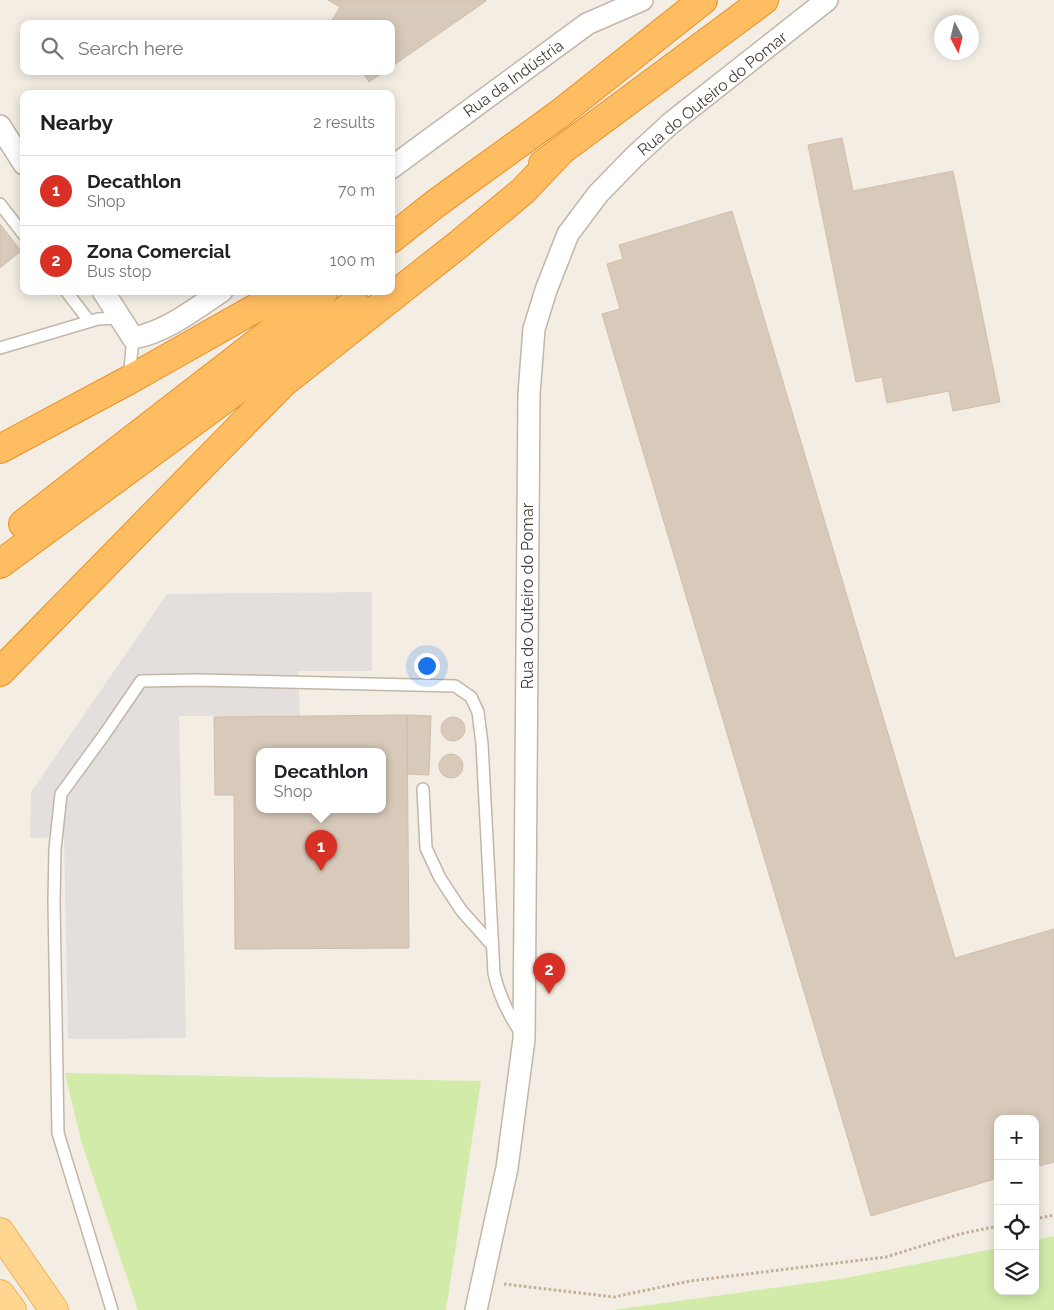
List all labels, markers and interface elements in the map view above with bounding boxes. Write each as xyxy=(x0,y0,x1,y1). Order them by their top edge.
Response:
north arrow xyxy=(934,15,979,60)
search box xyxy=(20,20,395,75)
street label: Rua do Outeiro do Pomar xyxy=(634,27,791,160)
icon: search xyxy=(38,34,66,62)
street label: Rua da Indústria xyxy=(460,36,567,121)
text: Search here xyxy=(78,37,184,59)
text: Nearby xyxy=(40,110,113,135)
text: 2 results xyxy=(313,113,375,132)
text: Decathlon xyxy=(87,170,181,192)
text: 1 xyxy=(52,181,60,200)
text: 70 m xyxy=(338,181,375,200)
text: Shop xyxy=(87,192,125,211)
text: Zona Comercial xyxy=(87,240,230,262)
text: 2 xyxy=(51,251,61,270)
text: 100 m xyxy=(330,251,375,270)
text: Bus stop xyxy=(87,262,151,281)
street label: Rua do Outeiro do Pomar xyxy=(518,502,537,689)
your location xyxy=(414,653,440,679)
popup xyxy=(256,748,386,813)
text: Decathlon xyxy=(274,760,368,782)
text: Shop xyxy=(274,782,312,801)
pin: 1 xyxy=(305,830,337,871)
pin: 2 xyxy=(533,953,565,994)
map controls xyxy=(994,1115,1039,1295)
button: + xyxy=(994,1115,1039,1160)
button: − xyxy=(994,1160,1039,1205)
button: locate xyxy=(994,1205,1039,1250)
button: layers xyxy=(994,1250,1039,1295)

